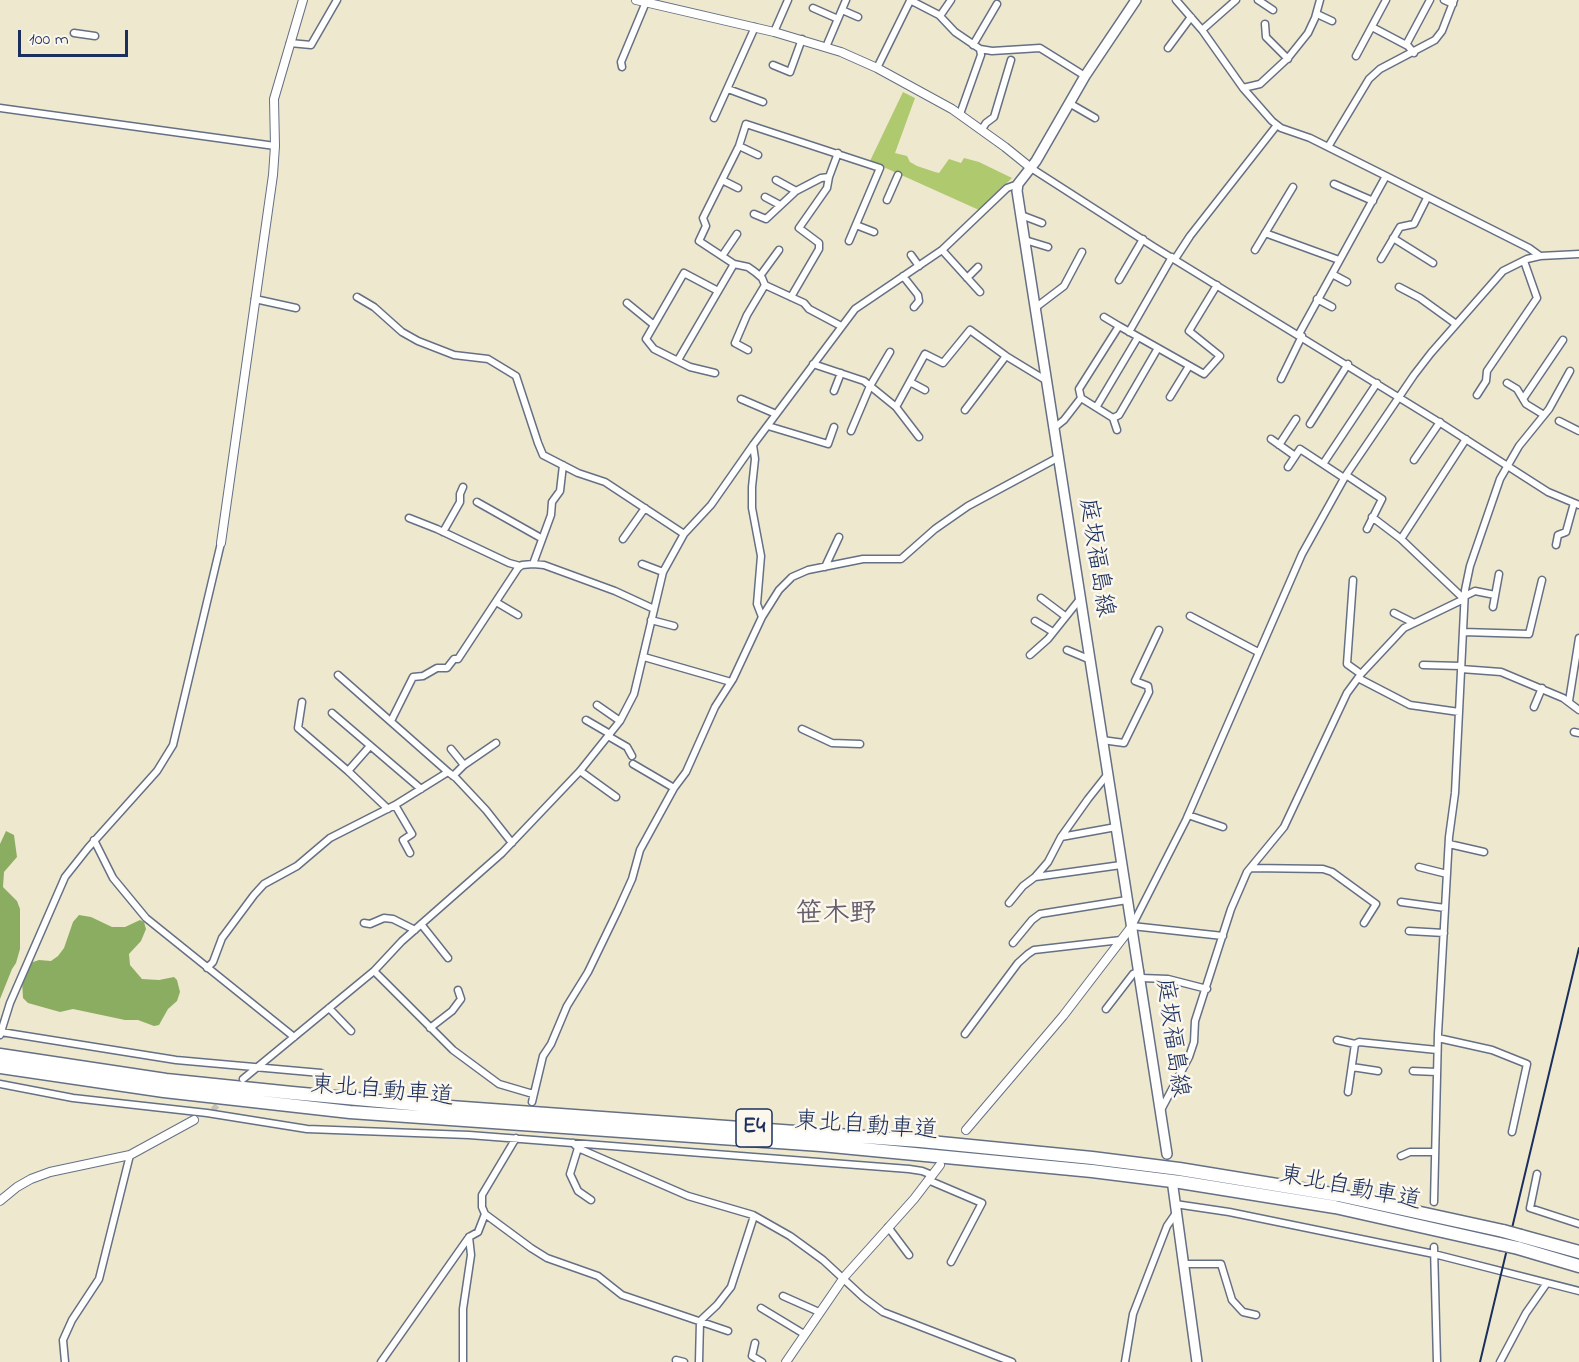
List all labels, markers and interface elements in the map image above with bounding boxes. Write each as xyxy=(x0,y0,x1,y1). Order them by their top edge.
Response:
scale bar xyxy=(21,18,130,56)
text: 100 m xyxy=(29,27,69,53)
street label: 庭坂福島線 xyxy=(1070,496,1118,620)
district label: 笹木野 xyxy=(796,901,876,933)
street label: 庭坂福島線 xyxy=(1147,977,1193,1099)
street label: 東北自動車道 xyxy=(309,1072,455,1114)
road number: E4 xyxy=(736,1109,772,1147)
street label: 東北自動車道 xyxy=(793,1109,939,1147)
street label: 東北自動車道 xyxy=(1277,1162,1423,1218)

